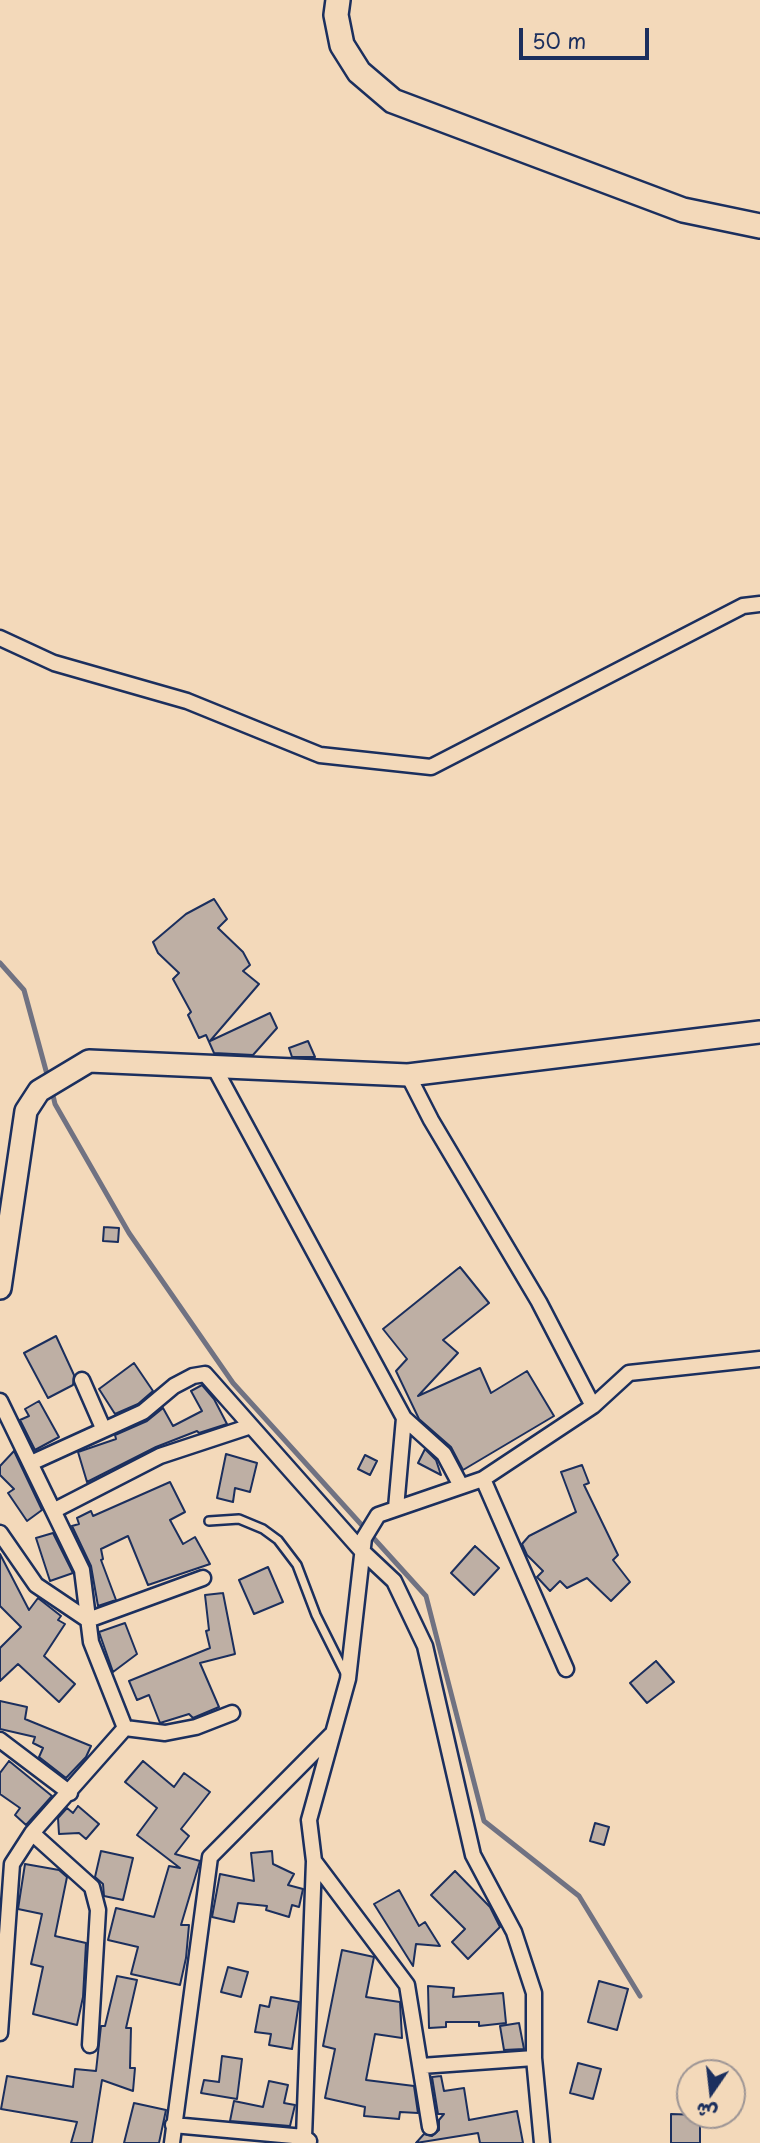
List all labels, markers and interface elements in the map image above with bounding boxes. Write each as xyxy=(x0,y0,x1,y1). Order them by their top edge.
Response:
scale bar xyxy=(522,14,652,58)
text: 50 m xyxy=(532,24,586,56)
north arrow xyxy=(676,2059,746,2129)
text: ش xyxy=(693,2096,720,2129)

